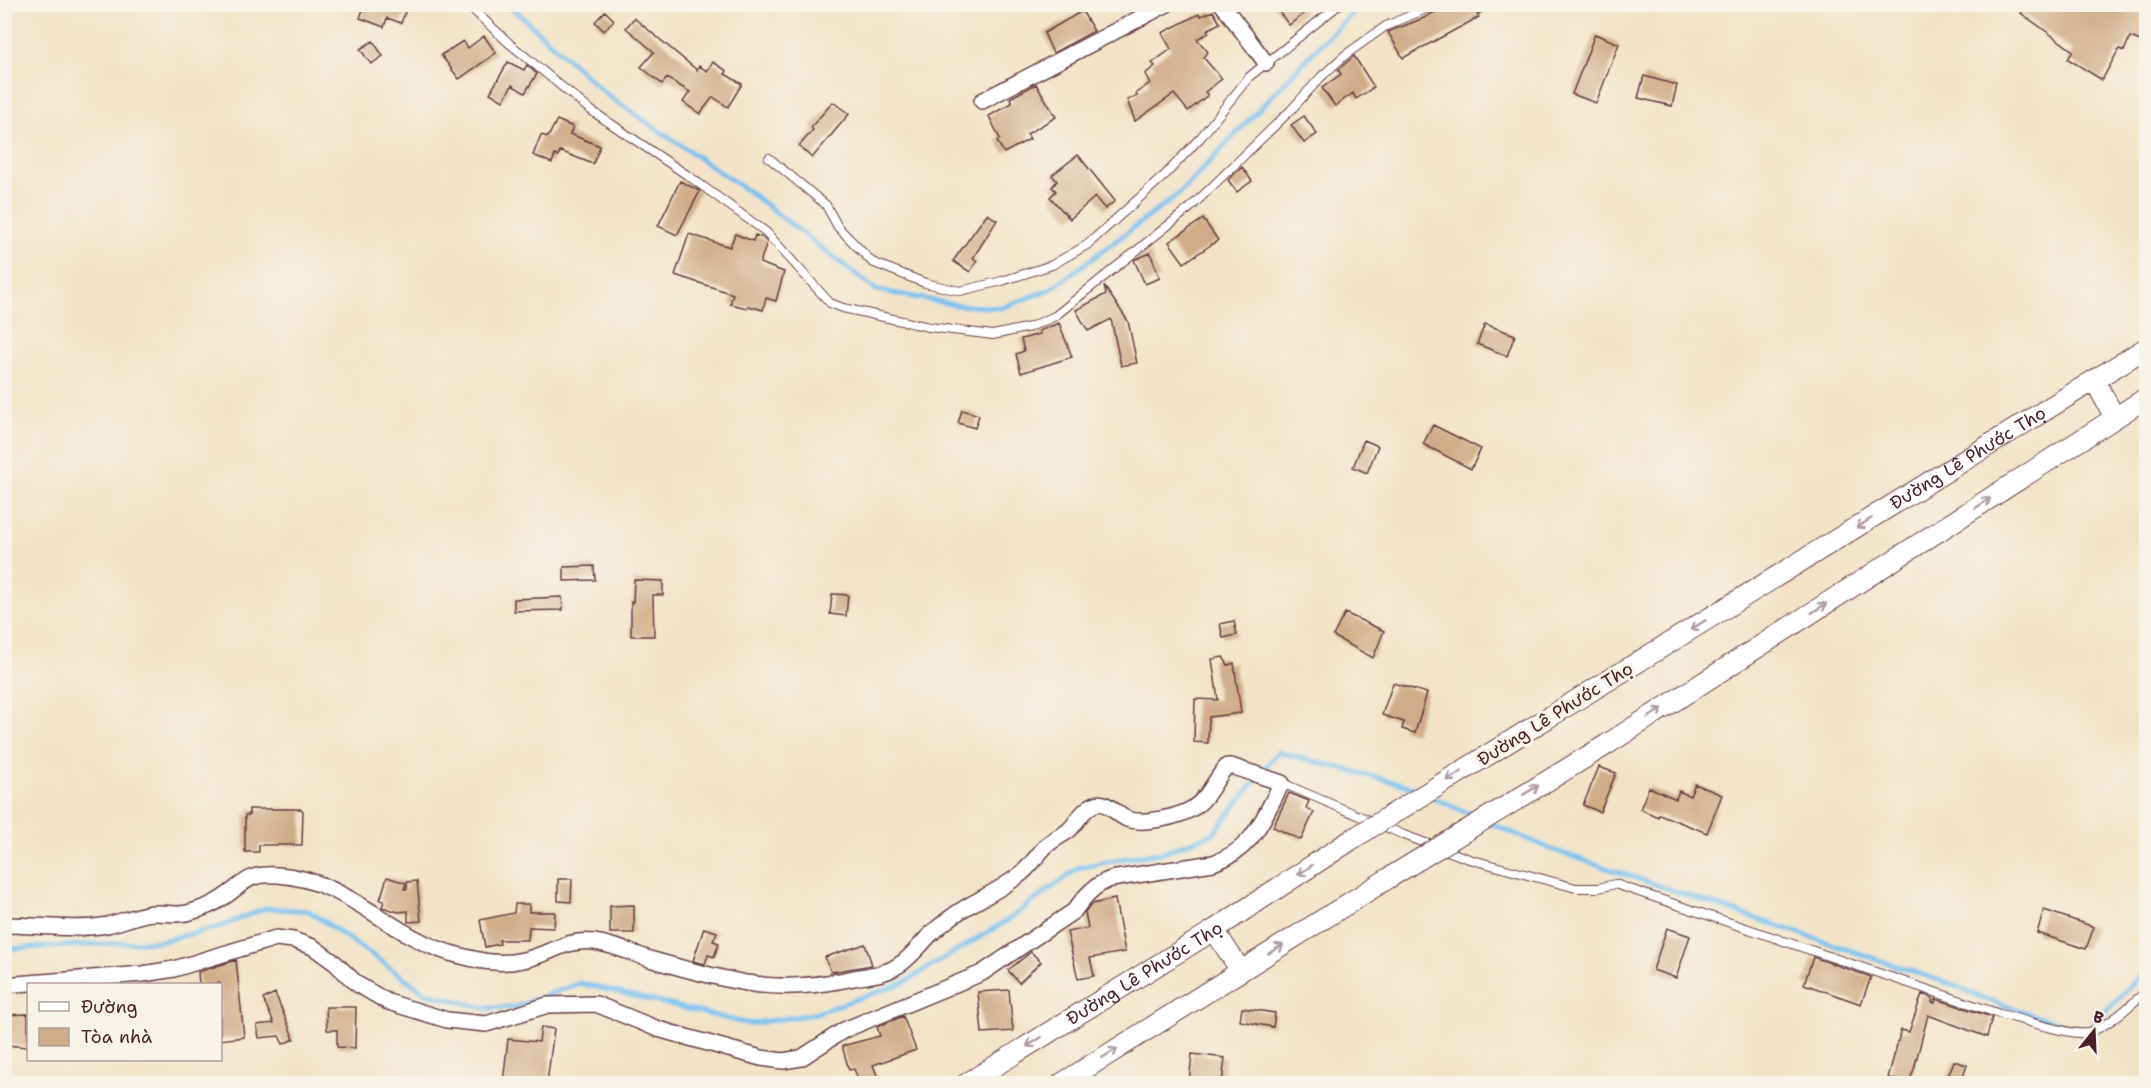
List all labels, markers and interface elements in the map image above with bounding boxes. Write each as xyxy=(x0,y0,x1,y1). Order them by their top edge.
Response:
street label: Đường Lê Phước Thọ xyxy=(1885,401,2051,515)
one-way arrow xyxy=(1974,496,1991,508)
one-way arrow xyxy=(1856,516,1873,529)
one-way arrow xyxy=(1810,602,1827,614)
one-way arrow xyxy=(1690,619,1707,632)
street label: Đường Lê Phước Thọ xyxy=(1473,656,1637,772)
one-way arrow xyxy=(1646,707,1663,719)
one-way arrow xyxy=(1446,770,1463,782)
one-way arrow xyxy=(1522,784,1539,796)
one-way arrow xyxy=(1297,864,1313,876)
street label: Đường Lê Phước Thọ xyxy=(1062,916,1227,1031)
one-way arrow xyxy=(1267,943,1284,955)
legend xyxy=(27,983,222,1061)
text: Đường xyxy=(81,995,138,1019)
north arrow xyxy=(2064,1001,2124,1061)
text: B xyxy=(2091,1006,2107,1029)
text: Tòa nhà xyxy=(81,1025,152,1049)
one-way arrow xyxy=(1026,1036,1043,1048)
one-way arrow xyxy=(1101,1046,1118,1058)

